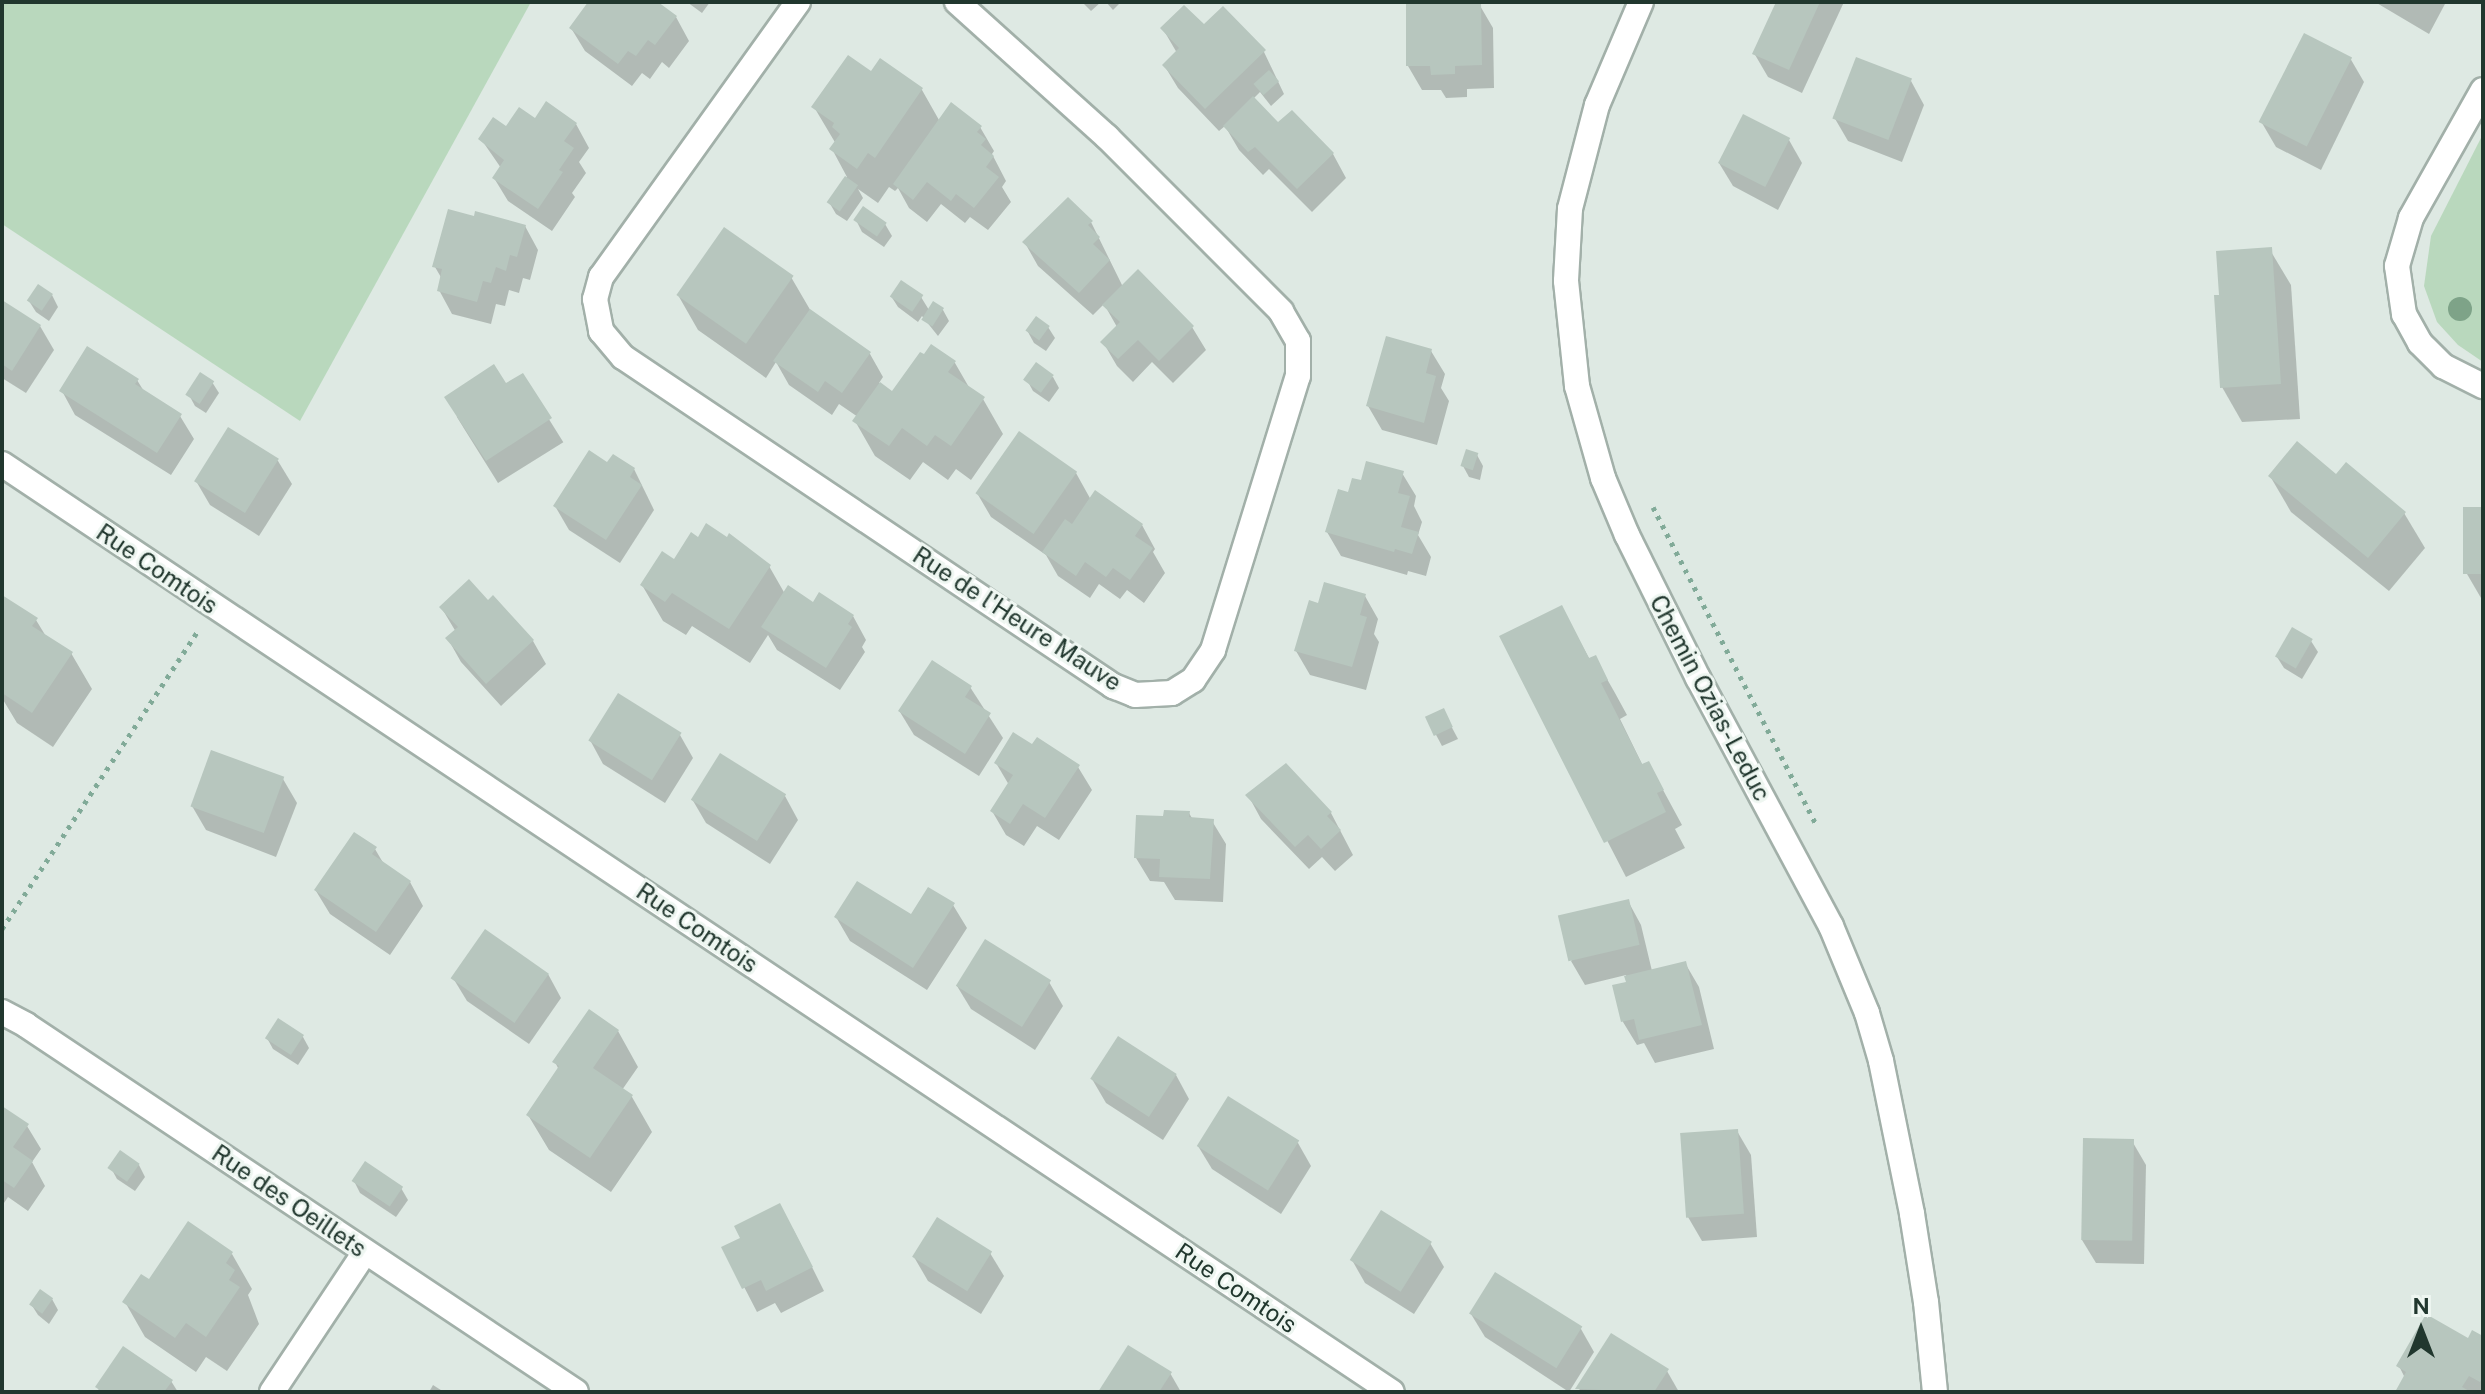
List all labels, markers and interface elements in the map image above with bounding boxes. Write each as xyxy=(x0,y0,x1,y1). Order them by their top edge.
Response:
street label: Rue Comtois xyxy=(91,518,223,620)
street label: Rue de l'Heure Mauve xyxy=(907,541,1127,697)
street label: Chemin Ozias-Leduc xyxy=(1644,590,1776,806)
street label: Rue Comtois xyxy=(631,877,763,979)
street label: Rue des Oeillets xyxy=(206,1139,372,1263)
street label: Rue Comtois xyxy=(1170,1237,1302,1339)
north arrow xyxy=(2381,1290,2461,1370)
text: N xyxy=(2412,1293,2430,1319)

